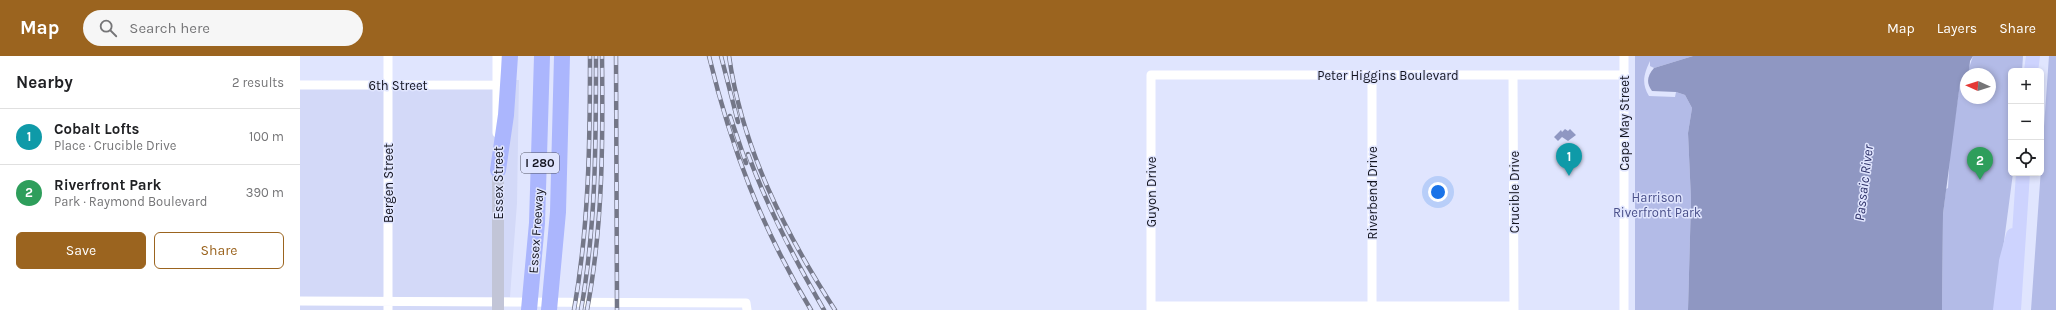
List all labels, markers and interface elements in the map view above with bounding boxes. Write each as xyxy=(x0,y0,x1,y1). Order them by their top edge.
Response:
search box xyxy=(83,10,363,46)
text: Map xyxy=(20,17,59,39)
icon: search xyxy=(97,17,119,39)
text: Search here xyxy=(129,19,210,37)
text: Map xyxy=(1887,20,1915,37)
text: Layers xyxy=(1937,20,1977,37)
text: Share xyxy=(1999,20,2036,37)
street label: Peter Higgins Boulevard xyxy=(1317,68,1459,83)
north arrow xyxy=(1960,68,1996,104)
map controls xyxy=(2008,68,2044,176)
button: + xyxy=(2008,68,2044,104)
text: Nearby xyxy=(16,72,73,92)
text: 2 results xyxy=(232,75,284,90)
street label: Cape May Street xyxy=(1617,75,1632,171)
street label: 6th Street xyxy=(369,78,428,93)
button: − xyxy=(2008,104,2044,140)
text: Cobalt Lofts xyxy=(54,120,140,138)
text: 1 xyxy=(27,129,31,144)
text: 100 m xyxy=(249,129,284,144)
text: Place · Crucible Drive xyxy=(54,138,176,153)
button: locate xyxy=(2008,140,2044,176)
street label: Bergen Street xyxy=(381,143,396,223)
pin: 1 xyxy=(1556,143,1582,176)
water label: Passaic River xyxy=(1851,143,1877,222)
street label: Essex Street xyxy=(491,146,506,220)
street label: Riverbend Drive xyxy=(1365,146,1380,240)
pin: 2 xyxy=(1967,147,1993,180)
street label: Crucible Drive xyxy=(1507,150,1522,233)
road number: I 280 xyxy=(521,153,559,173)
street label: Guyon Drive xyxy=(1144,156,1159,227)
text: Riverfront Park xyxy=(54,176,161,194)
your location xyxy=(1428,182,1448,202)
text: 2 xyxy=(25,185,33,200)
text: 390 m xyxy=(246,185,284,200)
street label: Essex Freeway xyxy=(526,188,546,274)
park label: Harrison Riverfront Park xyxy=(1613,190,1701,220)
text: Park · Raymond Boulevard xyxy=(54,194,207,209)
button: Save xyxy=(16,232,146,269)
button: Share xyxy=(154,232,284,269)

